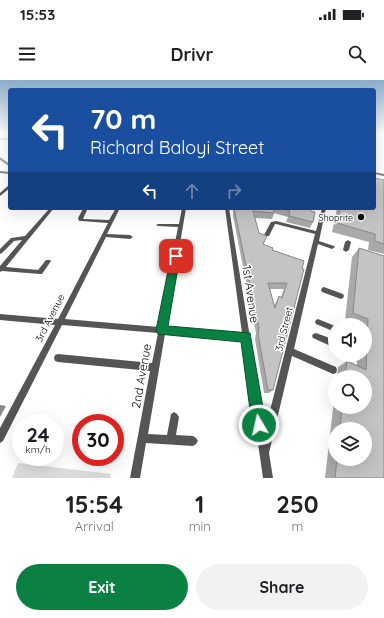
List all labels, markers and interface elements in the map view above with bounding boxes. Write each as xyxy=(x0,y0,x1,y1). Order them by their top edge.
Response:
text: 15:53 xyxy=(20,5,55,24)
icon: menu xyxy=(16,43,38,65)
text: Drivr xyxy=(171,43,213,66)
icon: search xyxy=(346,43,368,65)
text: 70 m xyxy=(90,101,156,136)
icon: left xyxy=(24,104,76,156)
text: Richard Baloyi Street xyxy=(90,136,264,159)
icon: left xyxy=(139,180,161,202)
icon: ahead xyxy=(181,180,203,202)
icon: right xyxy=(223,180,245,202)
place label: Shoprite xyxy=(318,212,353,223)
marker: Shoprite xyxy=(356,212,366,222)
pin xyxy=(159,239,193,273)
icon: arrive xyxy=(165,245,187,267)
street label: 1st Avenue xyxy=(240,264,263,324)
street label: 3rd Avenue xyxy=(32,292,68,344)
street label: 3rd Street xyxy=(272,305,296,352)
map controls xyxy=(328,318,372,466)
button: sound xyxy=(328,318,372,362)
street label: 2nd Avenue xyxy=(128,342,154,409)
button: search xyxy=(328,370,372,414)
position arrow xyxy=(238,404,280,446)
speed limit sign: 30 xyxy=(72,414,124,466)
text: 24 xyxy=(26,422,50,447)
button: layers xyxy=(328,422,372,466)
text: km/h xyxy=(25,443,51,456)
text: 15:54 xyxy=(65,489,123,519)
text: 1 xyxy=(195,489,204,519)
text: 250 xyxy=(276,489,318,519)
text: Arrival xyxy=(75,518,114,534)
text: min xyxy=(189,518,211,534)
text: m xyxy=(291,518,303,534)
button: Exit xyxy=(16,564,188,610)
button: Share xyxy=(196,564,368,610)

